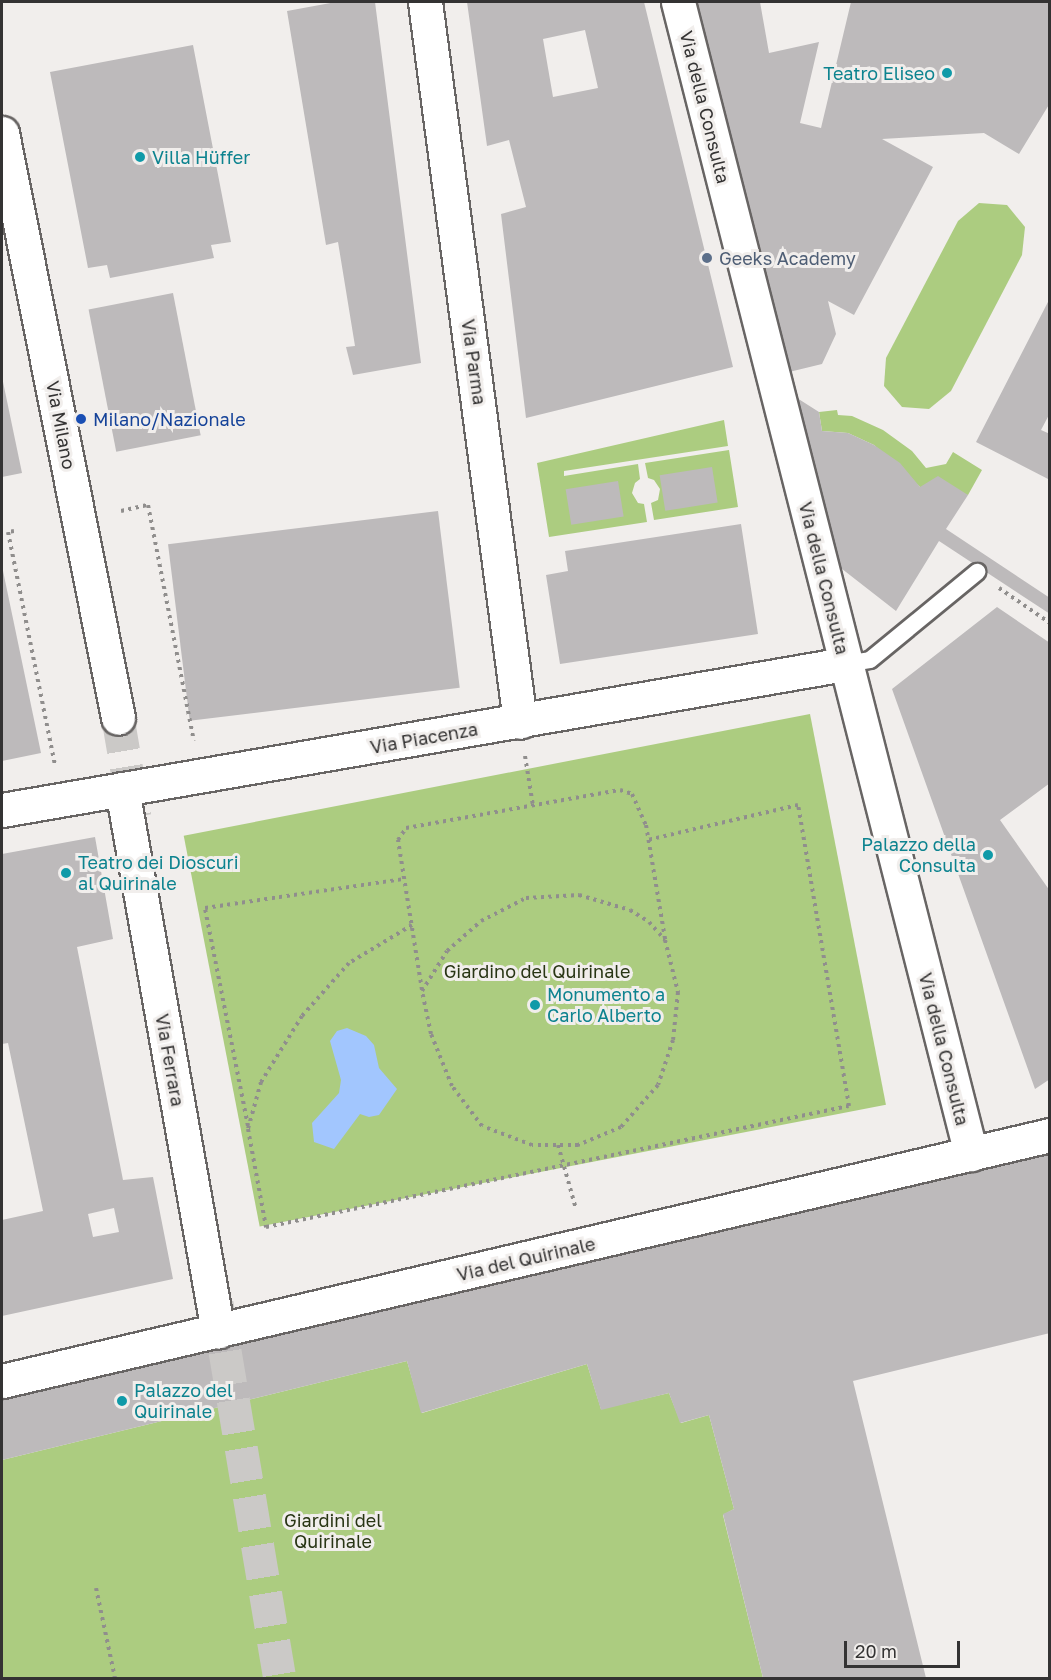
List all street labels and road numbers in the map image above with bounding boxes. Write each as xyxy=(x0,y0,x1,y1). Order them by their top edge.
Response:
street label: Via della Consulta xyxy=(676,28,734,186)
street label: Via Parma xyxy=(457,318,491,406)
street label: Via Milano xyxy=(42,379,80,471)
street label: Via della Consulta xyxy=(795,499,853,657)
street label: Via Piacenza xyxy=(368,718,480,758)
street label: Via della Consulta xyxy=(915,970,973,1128)
street label: Via Ferrara xyxy=(151,1012,189,1108)
street label: Via del Quirinale xyxy=(455,1233,597,1285)

